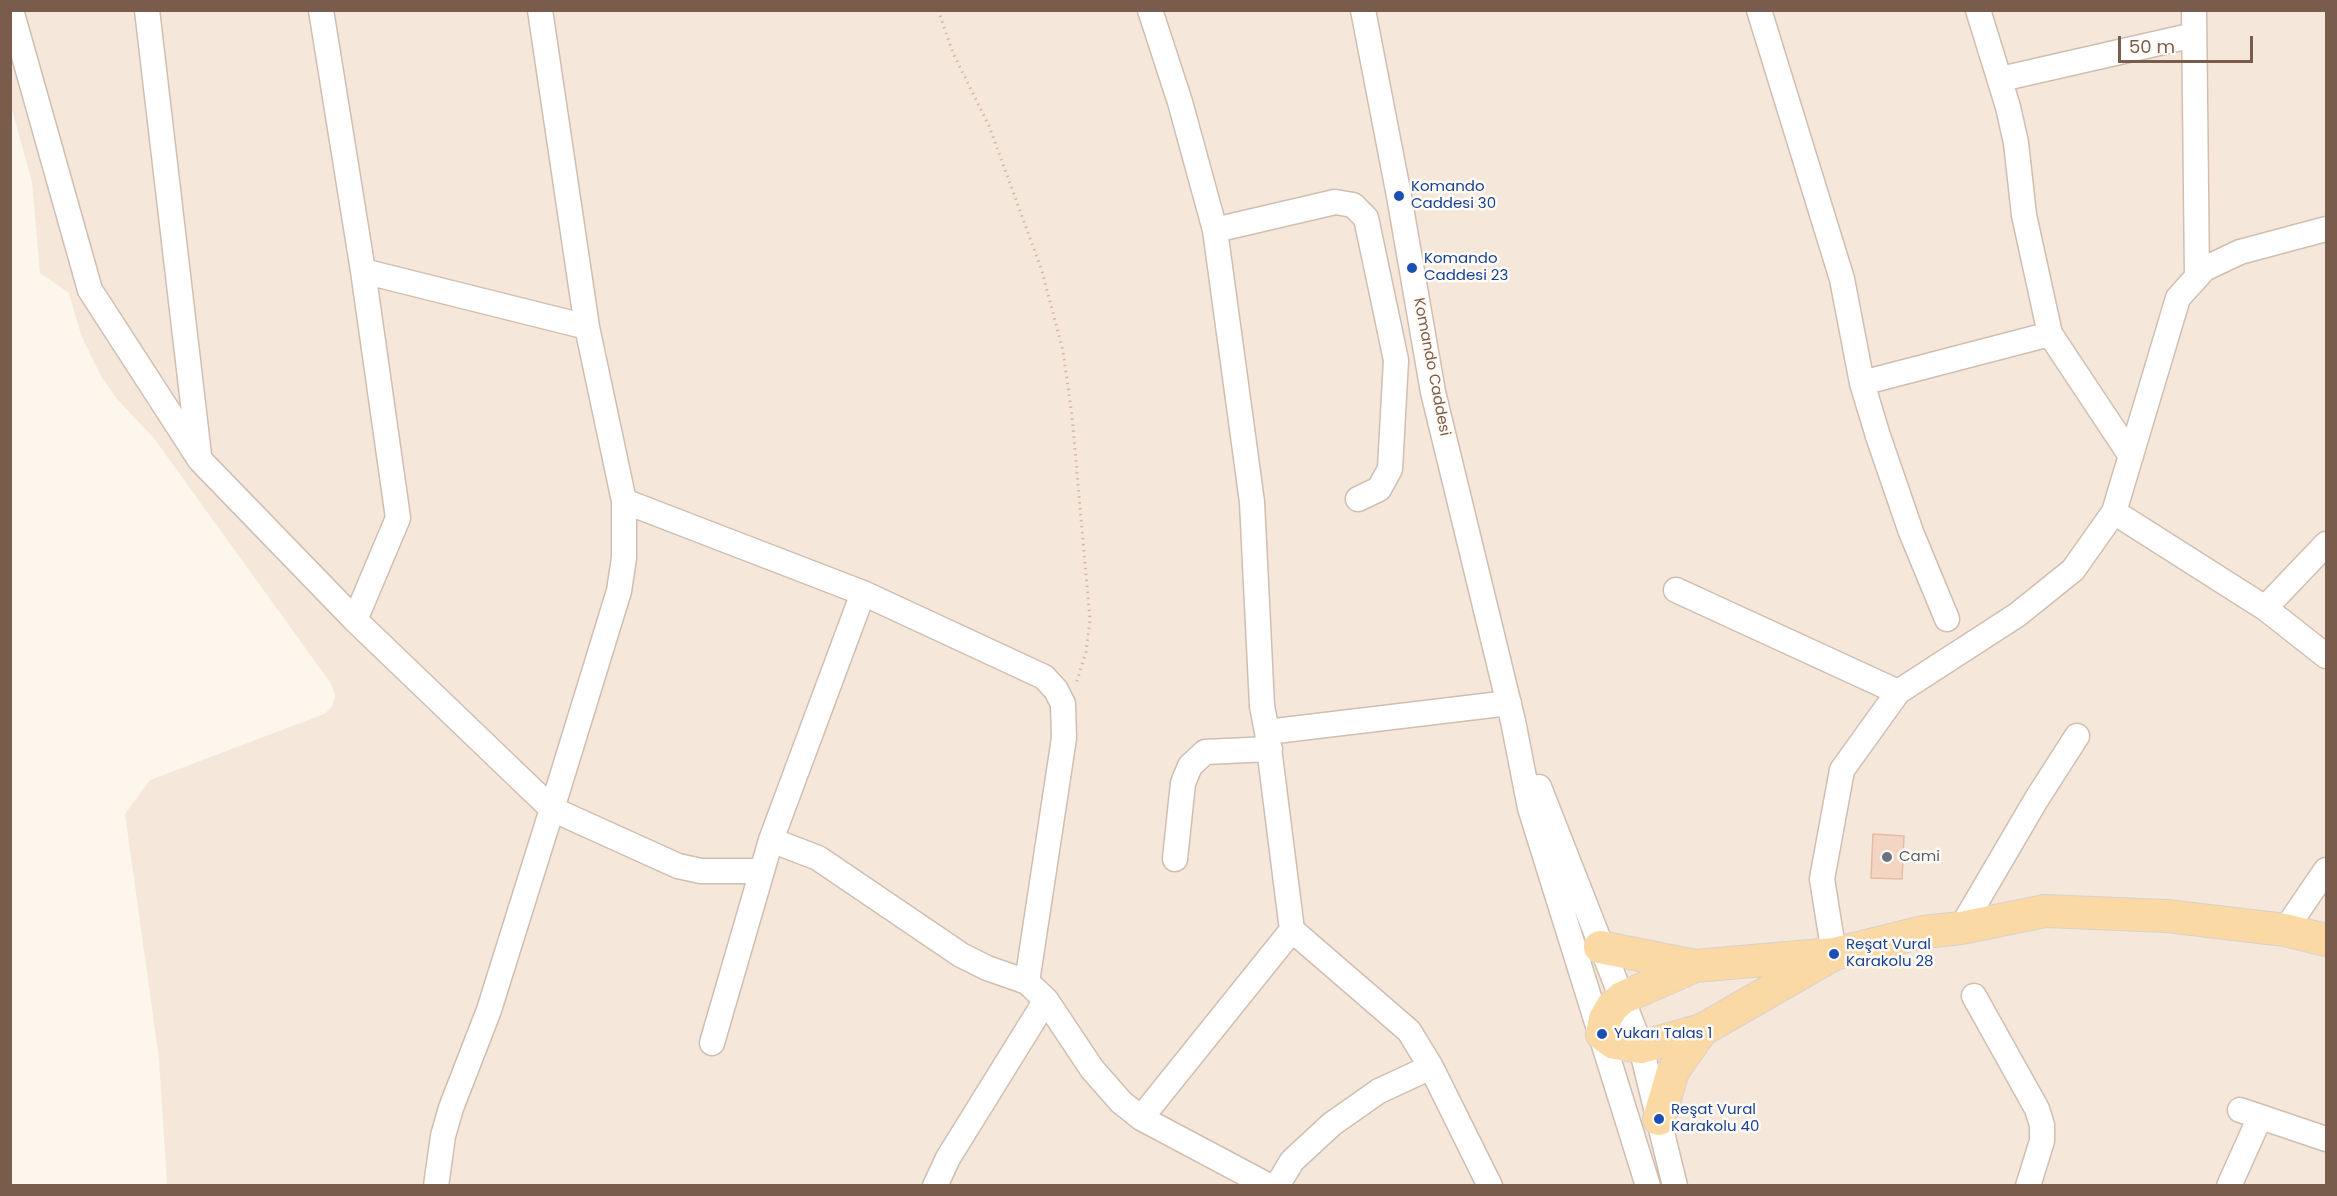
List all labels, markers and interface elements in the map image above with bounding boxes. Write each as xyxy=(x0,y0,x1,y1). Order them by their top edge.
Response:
scale bar xyxy=(2121,24,2256,62)
text: 50 m xyxy=(2129,34,2175,59)
place label: Komando Caddesi 30 xyxy=(1411,178,1496,213)
marker: Komando Caddesi 30 xyxy=(1392,189,1406,203)
place label: Komando Caddesi 23 xyxy=(1424,250,1508,285)
marker: Komando Caddesi 23 xyxy=(1405,261,1419,275)
street label: Komando Caddesi xyxy=(1409,296,1453,438)
place label: Cami xyxy=(1899,848,1940,866)
marker: Cami xyxy=(1880,850,1894,864)
place label: Reşat Vural Karakolu 28 xyxy=(1846,936,1934,971)
marker: Reşat Vural Karakolu 28 xyxy=(1827,947,1841,961)
place label: Yukarı Talas 1 xyxy=(1614,1025,1712,1043)
marker: Yukarı Talas 1 xyxy=(1595,1027,1609,1041)
place label: Reşat Vural Karakolu 40 xyxy=(1671,1101,1759,1136)
marker: Reşat Vural Karakolu 40 xyxy=(1652,1112,1666,1126)

